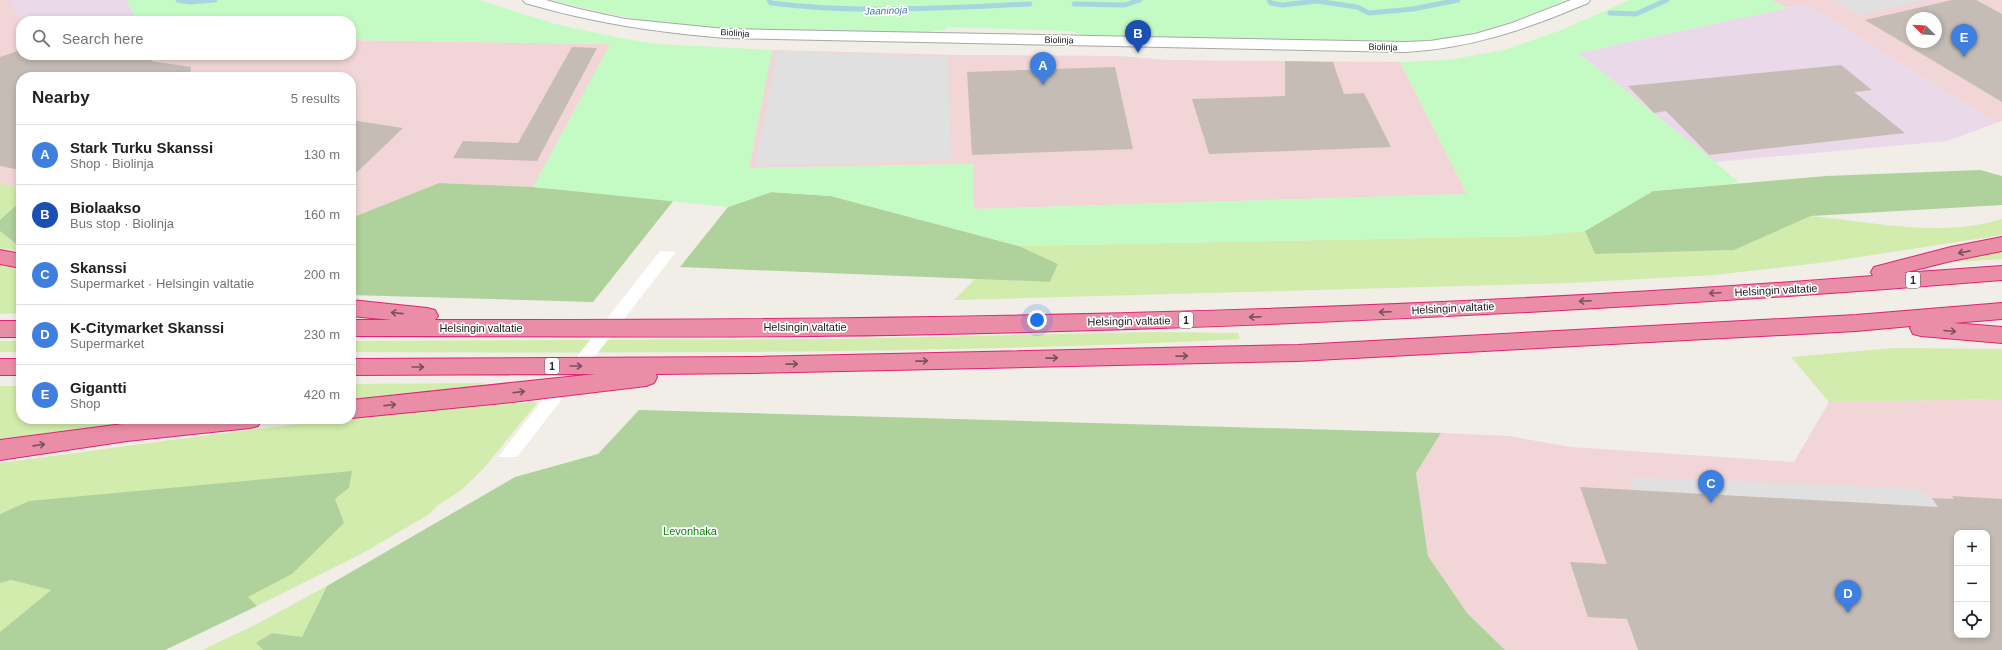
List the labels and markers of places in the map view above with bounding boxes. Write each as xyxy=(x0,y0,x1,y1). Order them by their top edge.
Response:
pin: B xyxy=(1125,20,1151,53)
pin: E xyxy=(1951,24,1977,57)
pin: A xyxy=(1030,52,1056,85)
pin: C xyxy=(1698,470,1724,503)
pin: D xyxy=(1835,580,1861,613)

